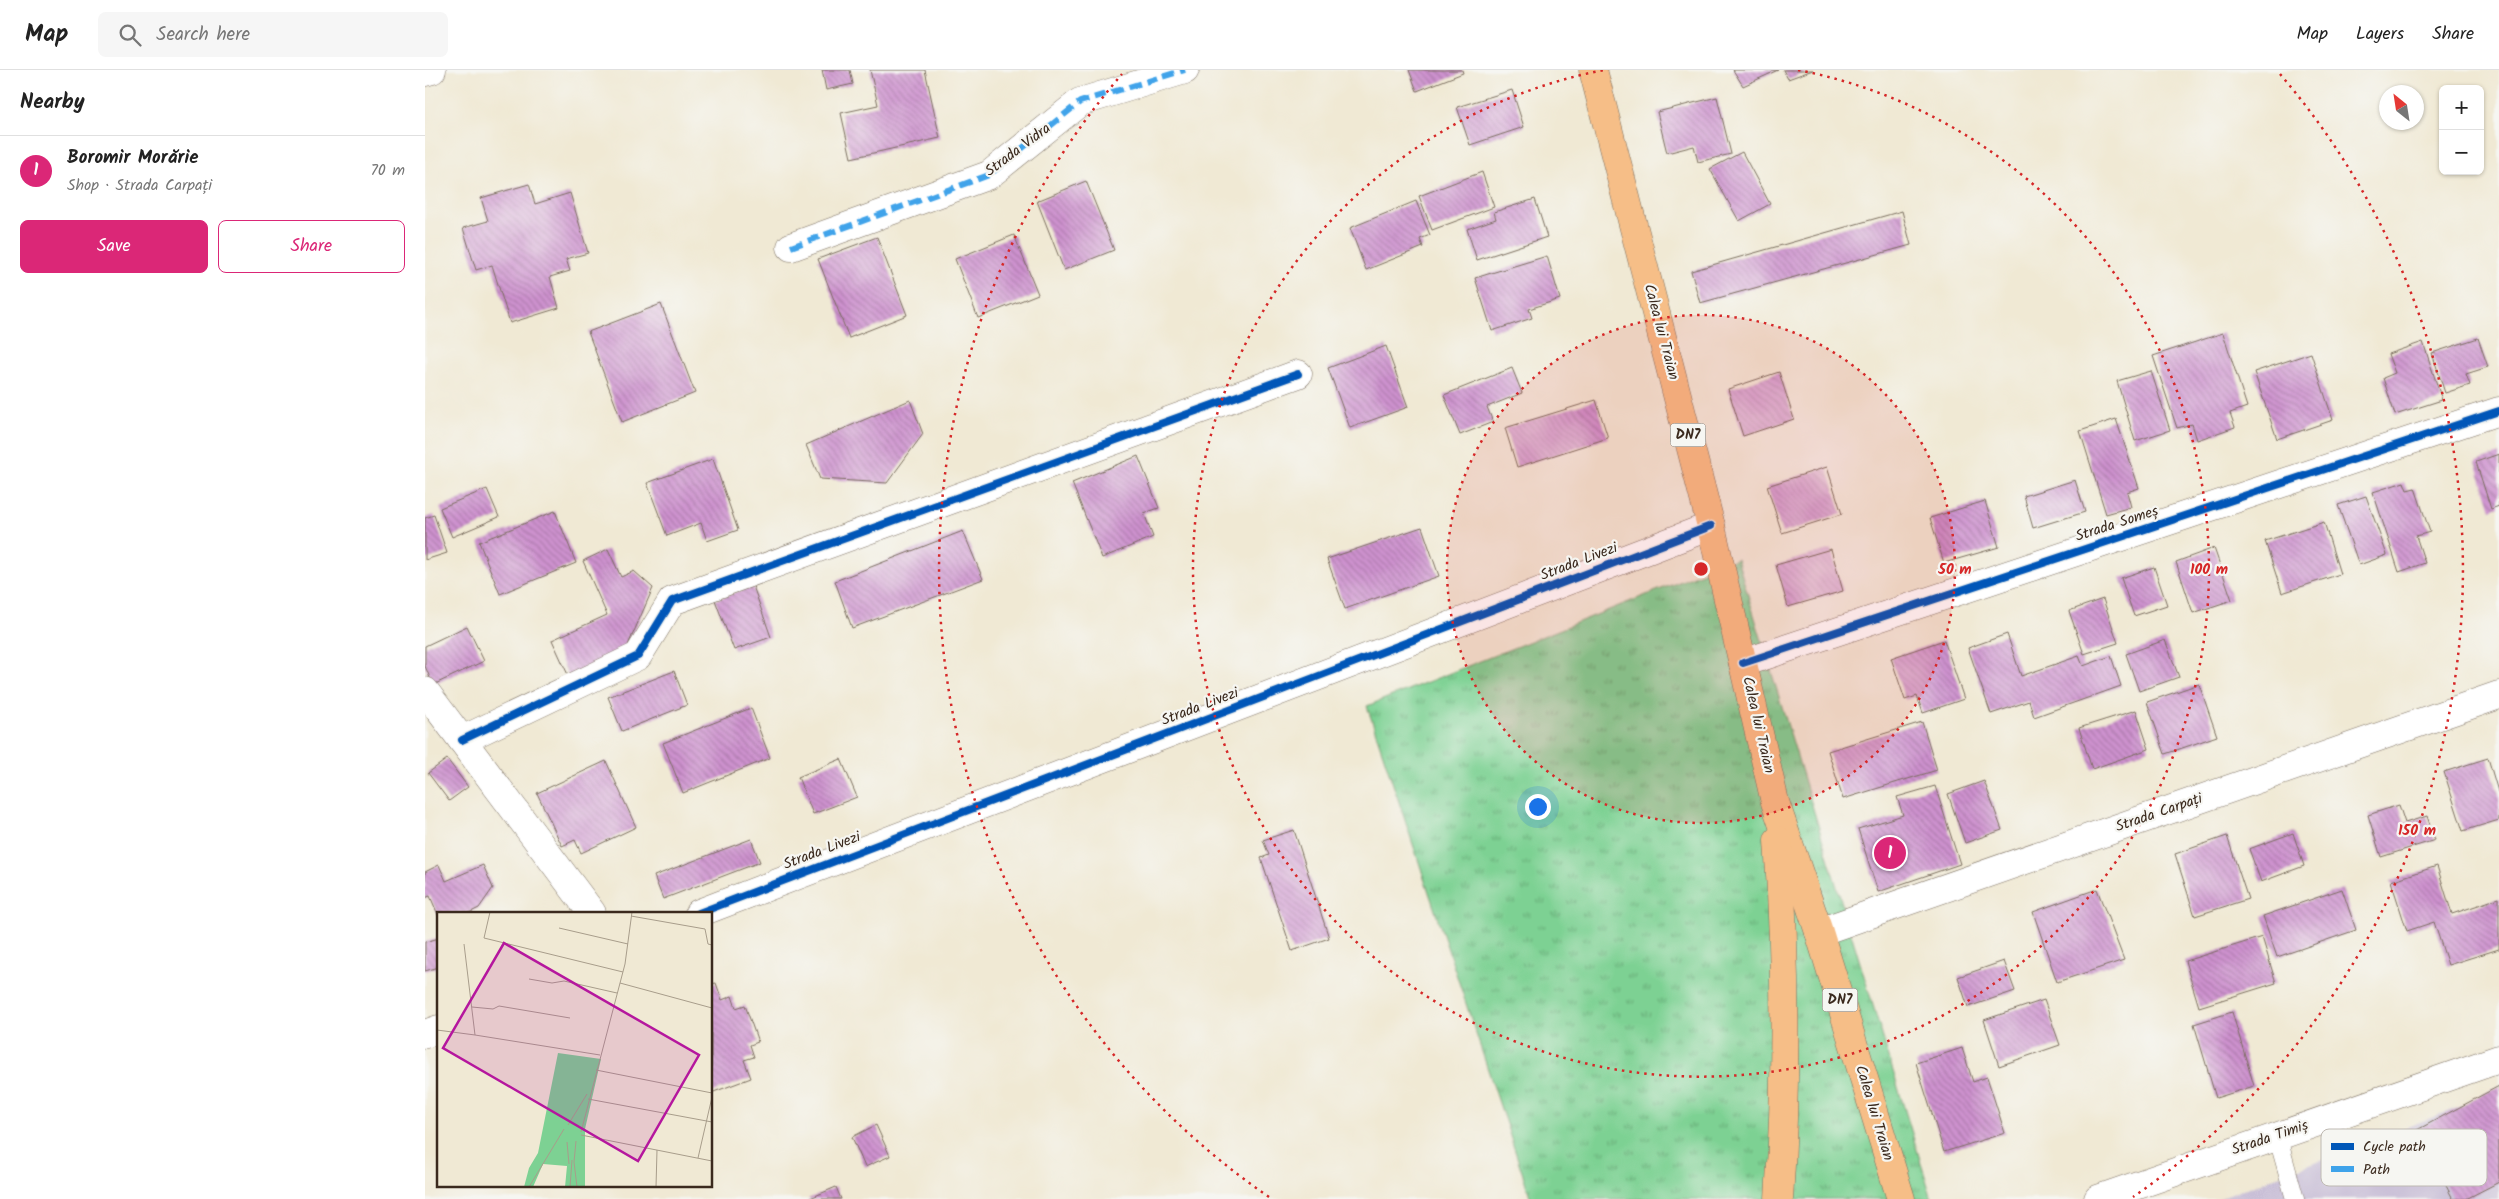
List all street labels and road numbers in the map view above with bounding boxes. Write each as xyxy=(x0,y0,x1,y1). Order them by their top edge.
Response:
street label: Strada Vidra xyxy=(980,117,1056,183)
street label: Calea lui Traian xyxy=(1637,281,1685,383)
road number: DN7 xyxy=(1671,424,1705,446)
street label: Strada Someș xyxy=(2072,499,2162,549)
street label: Strada Livezi xyxy=(1537,536,1623,588)
street label: Calea lui Traian xyxy=(1735,674,1781,776)
street label: Strada Livezi xyxy=(1158,681,1244,733)
street label: Strada Carpați xyxy=(2112,786,2207,839)
street label: Strada Livezi xyxy=(780,825,866,877)
road number: DN7 xyxy=(1823,988,1857,1012)
street label: Calea lui Traian xyxy=(1848,1062,1900,1164)
street label: Strada Timiș xyxy=(2228,1113,2312,1162)

